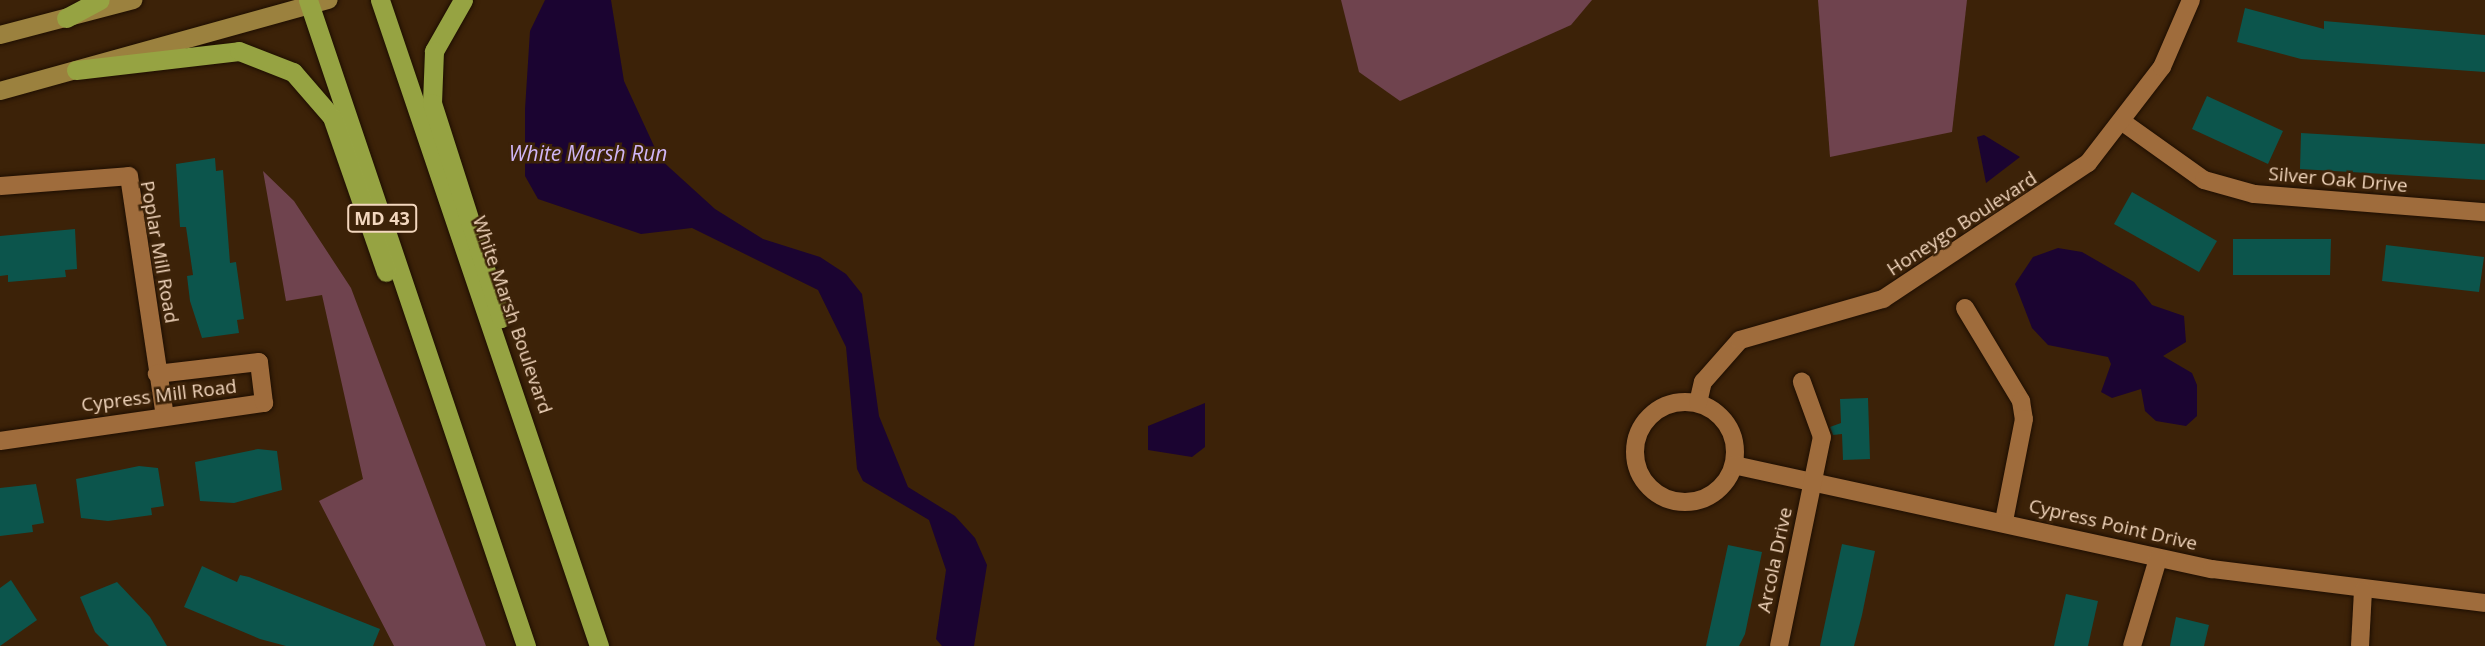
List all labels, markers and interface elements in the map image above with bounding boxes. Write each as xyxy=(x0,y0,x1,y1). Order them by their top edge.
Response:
water label: White Marsh Run xyxy=(509,140,667,166)
street label: Silver Oak Drive xyxy=(2267,163,2409,197)
street label: Honeygo Boulevard xyxy=(1883,167,2041,281)
street label: Poplar Mill Road xyxy=(135,179,183,325)
road number: MD 43 xyxy=(347,204,417,232)
street label: White Marsh Boulevard xyxy=(467,213,557,417)
street label: Cypress Mill Road xyxy=(80,375,238,417)
street label: Cypress Point Drive xyxy=(2027,495,2199,555)
street label: Arcola Drive xyxy=(1753,505,1797,615)

